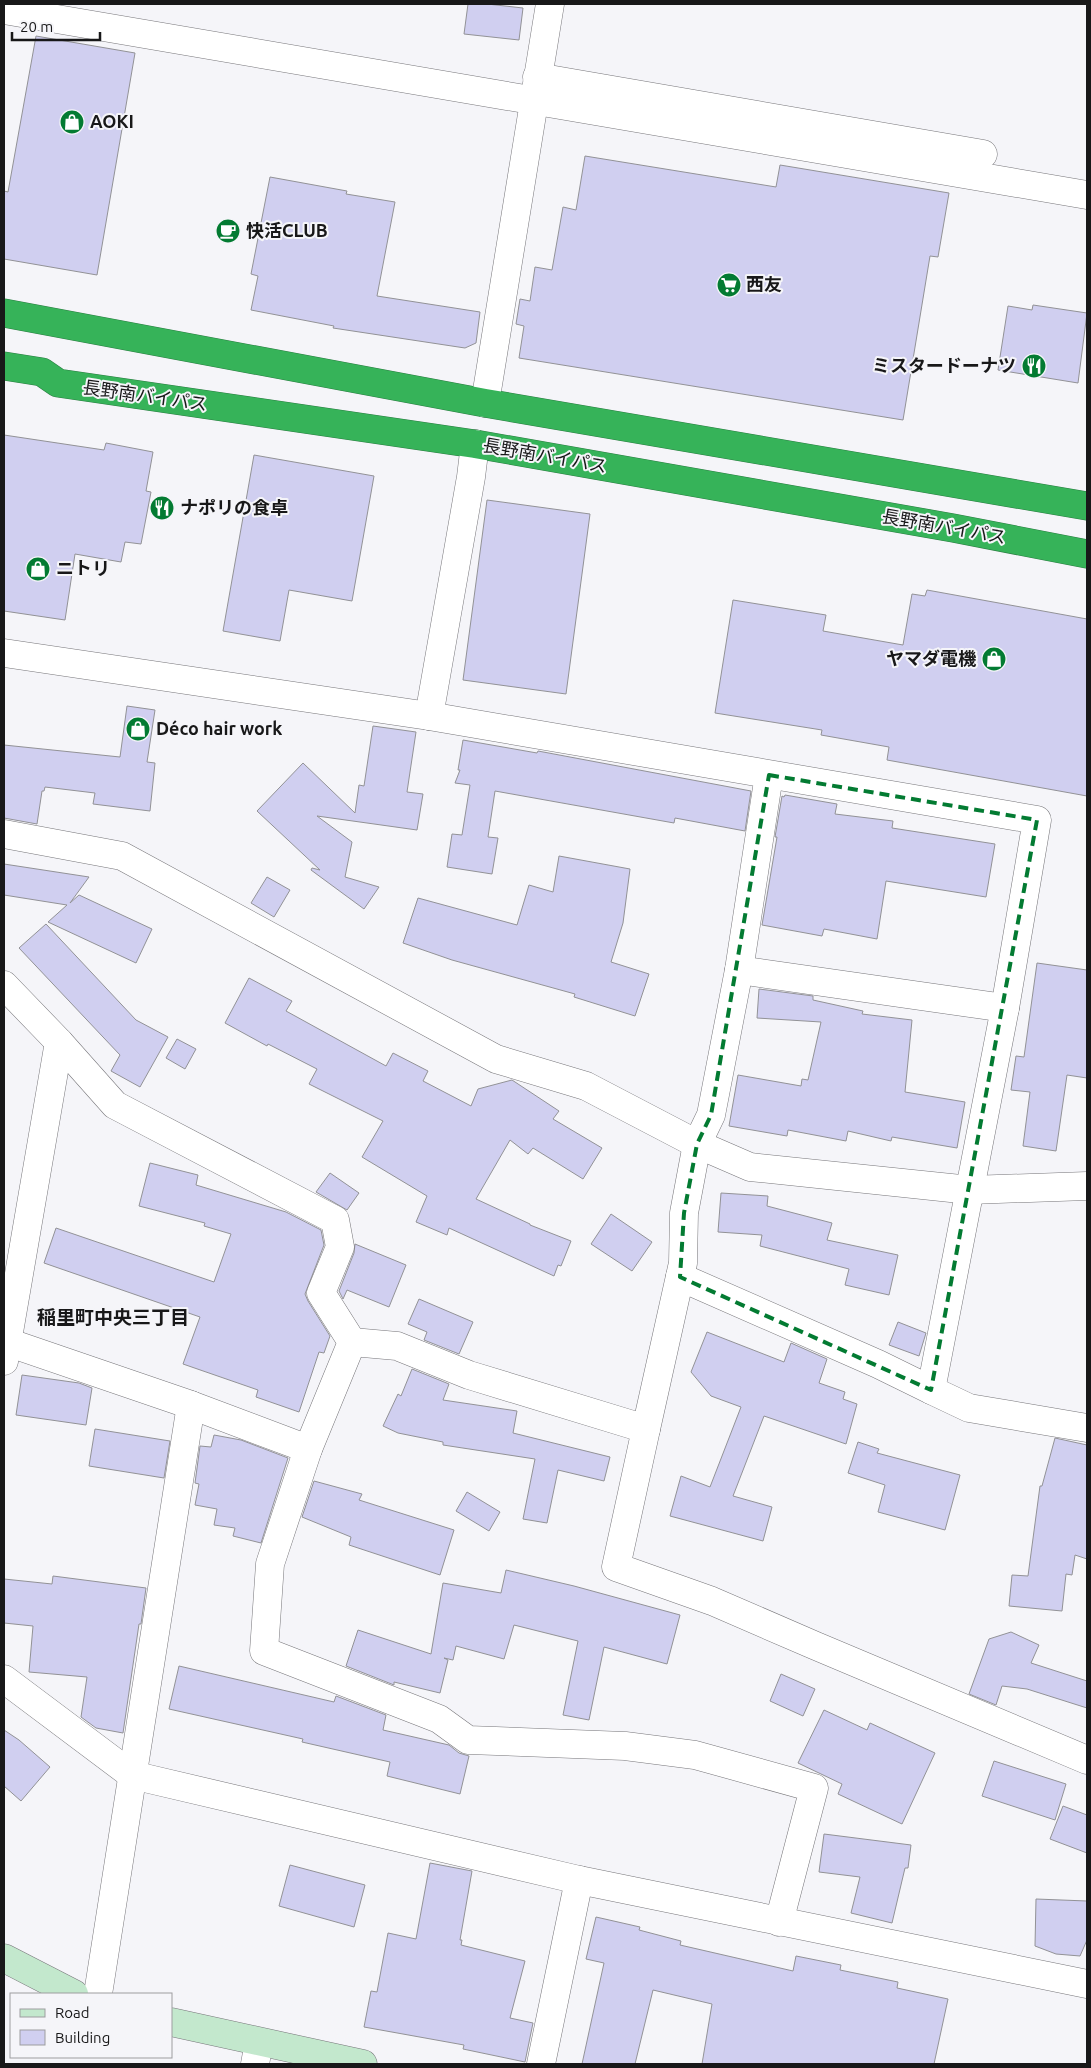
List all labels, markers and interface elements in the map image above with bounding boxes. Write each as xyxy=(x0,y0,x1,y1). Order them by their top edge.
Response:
scale bar xyxy=(12,10,100,42)
text: 20 m xyxy=(20,18,53,35)
shop icon: AOKI xyxy=(59,109,85,135)
place label: AOKI xyxy=(90,111,134,131)
cafe icon: 快活CLUB xyxy=(215,218,241,244)
place label: 快活CLUB xyxy=(246,220,328,240)
supermarket icon: 西友 xyxy=(716,272,742,298)
place label: 西友 xyxy=(746,274,782,294)
restaurant icon: ミスタードーナツ xyxy=(1021,353,1047,379)
place label: ミスタードーナツ xyxy=(872,355,1016,375)
street label: 長野南バイパス xyxy=(82,376,209,414)
street label: 長野南バイパス xyxy=(482,434,609,476)
restaurant icon: ナポリの食卓 xyxy=(149,495,175,521)
place label: ナポリの食卓 xyxy=(180,497,288,517)
street label: 長野南バイパス xyxy=(881,505,1008,547)
shop icon: ニトリ xyxy=(25,556,51,582)
place label: ニトリ xyxy=(56,558,110,578)
shop icon: ヤマダ電機 xyxy=(981,646,1007,672)
place label: ヤマダ電機 xyxy=(886,648,977,668)
shop icon: Déco hair work xyxy=(125,716,151,742)
place label: Déco hair work xyxy=(156,718,282,738)
district label: 稲里町中央三丁目 xyxy=(37,1306,189,1328)
legend xyxy=(10,1993,172,2058)
text: Road xyxy=(55,2004,90,2021)
text: Building xyxy=(55,2029,110,2046)

